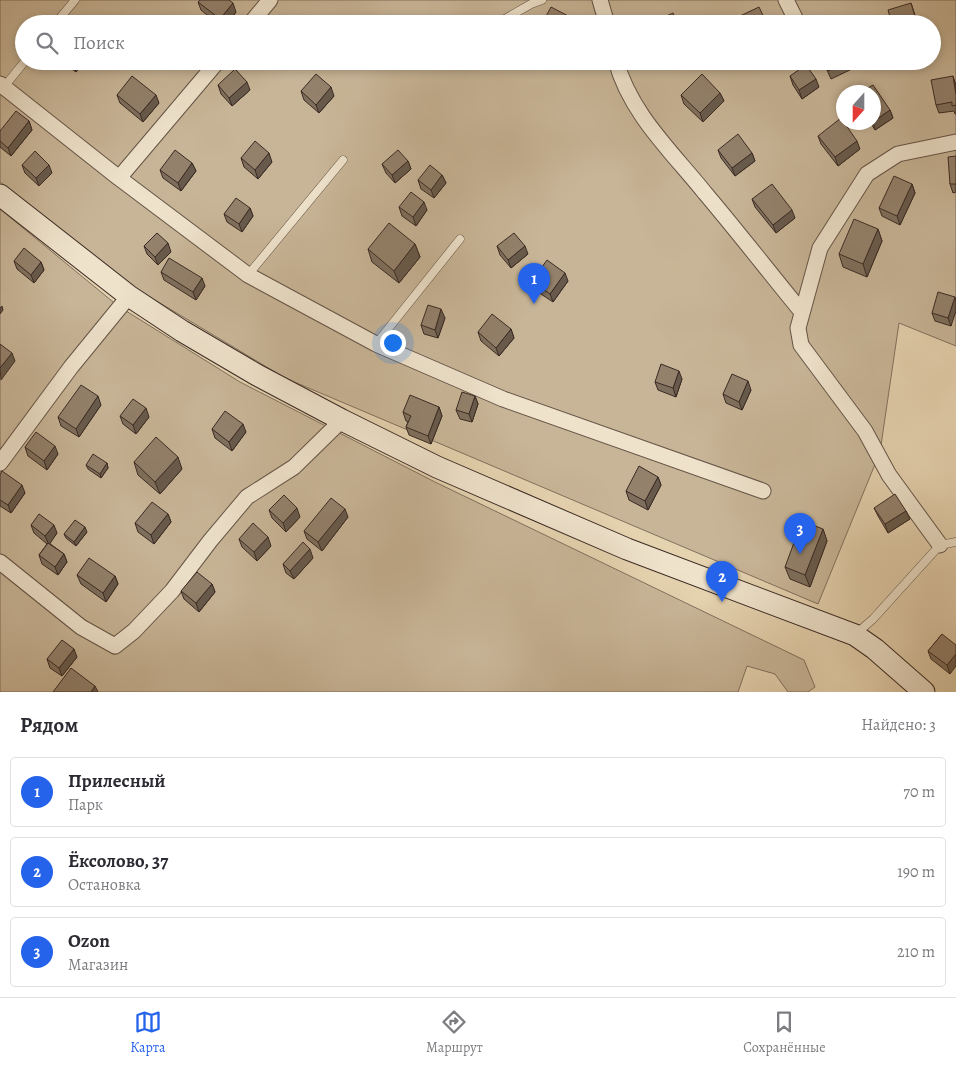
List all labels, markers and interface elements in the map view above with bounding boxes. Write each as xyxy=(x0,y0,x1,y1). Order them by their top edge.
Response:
search box xyxy=(15,15,941,70)
icon: search xyxy=(33,29,61,57)
text: Поиск xyxy=(73,30,125,56)
north arrow xyxy=(836,85,881,130)
pin: 1 xyxy=(518,263,550,304)
your location xyxy=(380,330,406,356)
pin: 3 xyxy=(784,513,816,554)
pin: 2 xyxy=(706,561,738,602)
text: Рядом xyxy=(20,711,78,739)
text: Найдено: 3 xyxy=(861,714,936,736)
text: Прилесный xyxy=(68,768,166,794)
text: 1 xyxy=(34,781,40,803)
text: 70 m xyxy=(903,781,935,803)
text: Парк xyxy=(68,794,103,816)
text: Ёксолово, 37 xyxy=(68,848,168,874)
text: 2 xyxy=(33,861,41,883)
text: 190 m xyxy=(897,861,935,883)
text: Остановка xyxy=(68,874,141,896)
text: Ozon xyxy=(68,928,110,954)
text: 3 xyxy=(34,941,40,963)
text: 210 m xyxy=(897,941,935,963)
text: Магазин xyxy=(68,954,128,976)
tab: Карта xyxy=(130,1008,166,1057)
tab: Маршрут xyxy=(426,1008,483,1057)
tab: Сохранённые xyxy=(743,1008,826,1057)

